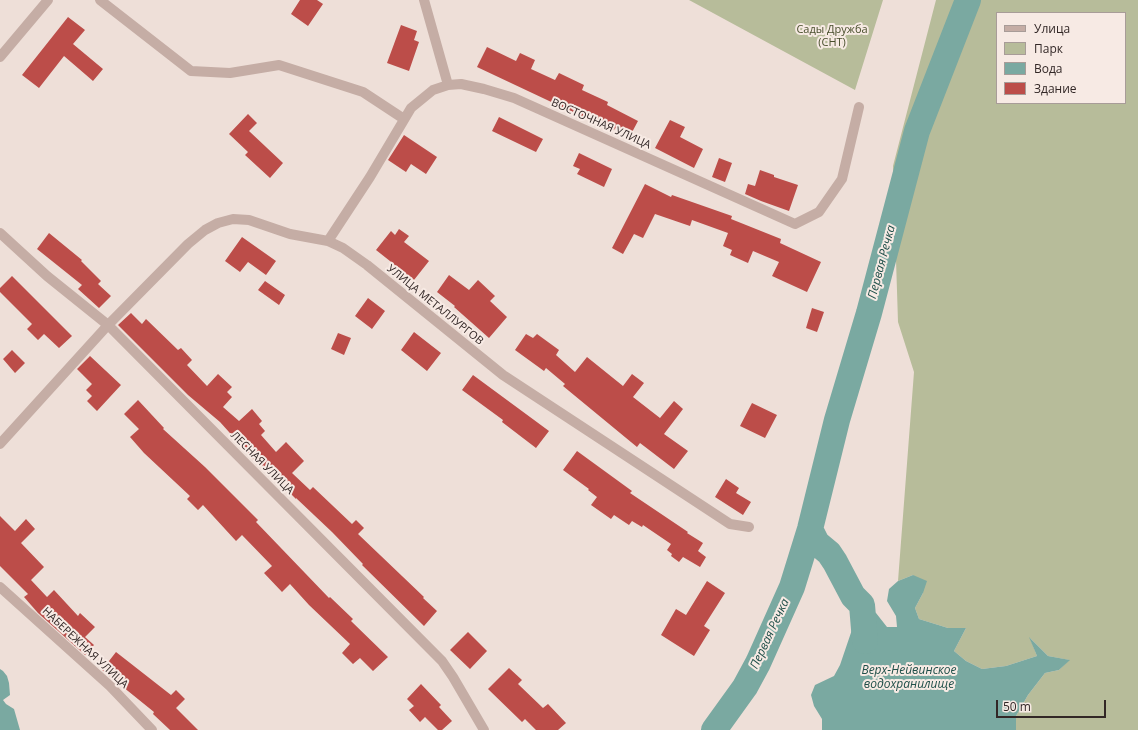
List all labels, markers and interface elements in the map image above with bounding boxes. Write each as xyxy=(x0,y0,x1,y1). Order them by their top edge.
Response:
legend xyxy=(996,12,1126,104)
text: Улица xyxy=(1034,20,1070,37)
park label: Сады Дружба (СНТ) xyxy=(796,23,868,49)
text: Парк xyxy=(1034,40,1063,57)
text: Вода xyxy=(1034,60,1063,77)
text: Здание xyxy=(1034,80,1077,97)
street label: ВОСТОЧНАЯ УЛИЦА xyxy=(549,96,653,152)
water label: Первая Речка xyxy=(865,224,899,300)
street label: УЛИЦА МЕТАЛЛУРГОВ xyxy=(384,262,486,348)
street label: ЛЕСНАЯ УЛИЦА xyxy=(228,429,296,497)
water label: Первая Речка xyxy=(747,597,793,671)
street label: НАБЕРЕЖНАЯ УЛИЦА xyxy=(39,605,131,691)
water label: Верх-Нейвинское водохранилище xyxy=(861,664,957,692)
scale bar xyxy=(998,692,1108,718)
text: 50 m xyxy=(1003,698,1031,715)

